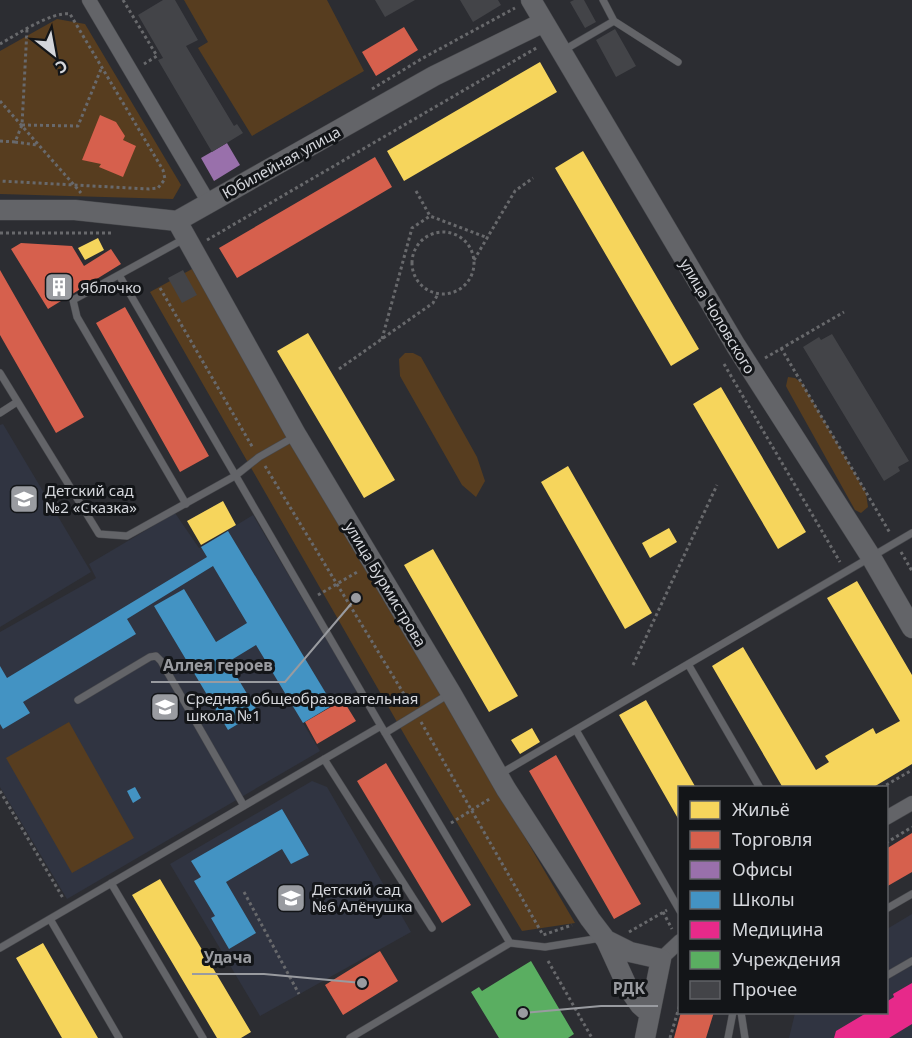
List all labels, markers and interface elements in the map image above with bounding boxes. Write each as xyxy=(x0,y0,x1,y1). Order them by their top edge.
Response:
north arrow xyxy=(24,24,84,84)
text: С xyxy=(52,55,72,79)
street label: Юбилейная улица xyxy=(218,121,344,203)
street label: улица Чоловского xyxy=(676,255,760,377)
building icon: Яблочко xyxy=(43,271,75,303)
place label: Яблочко xyxy=(80,277,142,297)
place label: Детский сад №2 «Сказка» xyxy=(45,480,137,517)
school or university icon: Детский сад №2 «Сказка» xyxy=(8,483,40,515)
street label: улица Бурмистрова xyxy=(341,518,431,650)
callout: Аллея героев xyxy=(151,648,285,682)
text: Аллея героев xyxy=(163,654,273,676)
place label: Средняя общеобразовательная школа №1 xyxy=(186,688,418,725)
school or university icon: Средняя общеобразовательная школа №1 xyxy=(149,691,181,723)
legend xyxy=(678,786,888,1014)
text: Жильё xyxy=(732,797,790,821)
text: Торговля xyxy=(732,827,812,851)
text: Офисы xyxy=(732,857,793,881)
place label: Детский сад №6 Алёнушка xyxy=(312,879,413,916)
school or university icon: Детский сад №6 Алёнушка xyxy=(275,882,307,914)
text: Школы xyxy=(732,887,795,911)
text: Медицина xyxy=(732,917,823,941)
callout: Удача xyxy=(192,940,264,974)
text: Удача xyxy=(204,946,252,968)
text: Учреждения xyxy=(732,947,841,971)
callout: РДК xyxy=(601,972,658,1006)
text: РДК xyxy=(613,977,646,999)
text: Прочее xyxy=(732,977,797,1001)

